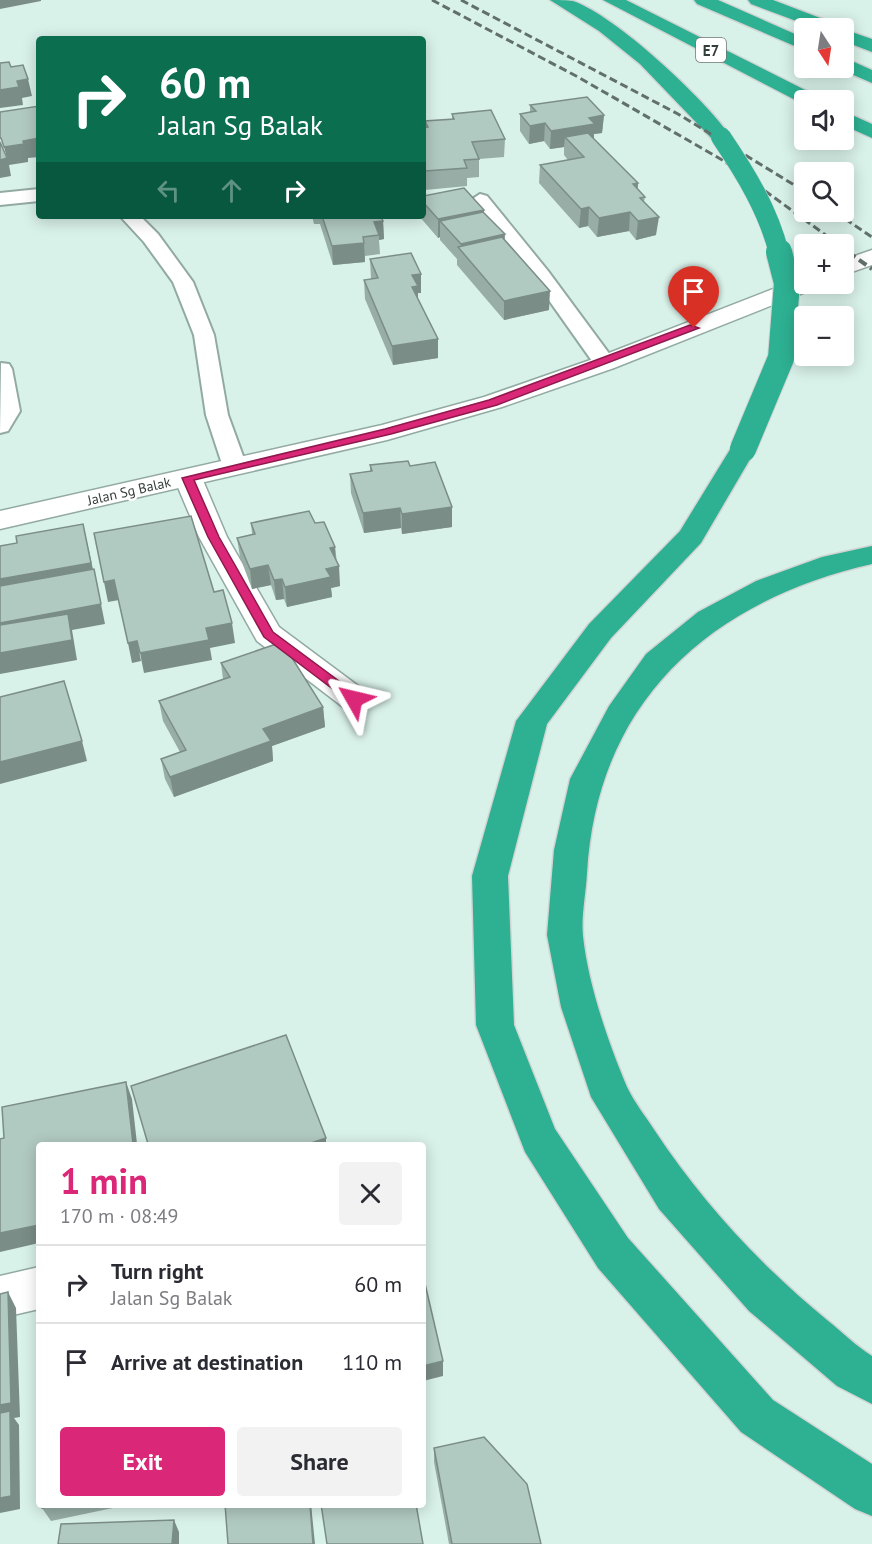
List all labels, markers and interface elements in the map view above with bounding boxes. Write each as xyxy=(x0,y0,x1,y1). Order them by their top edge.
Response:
north arrow xyxy=(794,18,854,78)
map controls xyxy=(794,18,854,366)
road number: E7 xyxy=(696,38,726,62)
text: 60 m xyxy=(159,55,251,110)
icon: right xyxy=(60,60,138,138)
button: sound xyxy=(794,90,854,150)
text: Jalan Sg Balak xyxy=(159,108,323,142)
button: search xyxy=(794,162,854,222)
icon: left xyxy=(152,174,185,207)
icon: ahead xyxy=(215,174,248,207)
icon: right xyxy=(278,174,311,207)
button: + xyxy=(794,234,854,294)
pin xyxy=(668,266,719,328)
icon: arrive xyxy=(677,275,710,308)
button: − xyxy=(794,306,854,366)
street label: Jalan Sg Balak xyxy=(85,473,173,510)
position arrow xyxy=(322,667,386,731)
text: 1 min xyxy=(60,1157,148,1204)
button: close xyxy=(339,1162,402,1225)
text: 170 m · 08:49 xyxy=(60,1203,178,1229)
text: Turn right xyxy=(111,1257,203,1285)
icon: right xyxy=(60,1268,93,1301)
text: 60 m xyxy=(354,1270,402,1298)
text: Jalan Sg Balak xyxy=(111,1285,232,1311)
icon: arrive xyxy=(60,1346,93,1379)
text: Arrive at destination xyxy=(111,1348,303,1376)
text: 110 m xyxy=(342,1348,402,1376)
button: Exit xyxy=(60,1427,225,1496)
button: Share xyxy=(237,1427,402,1496)

